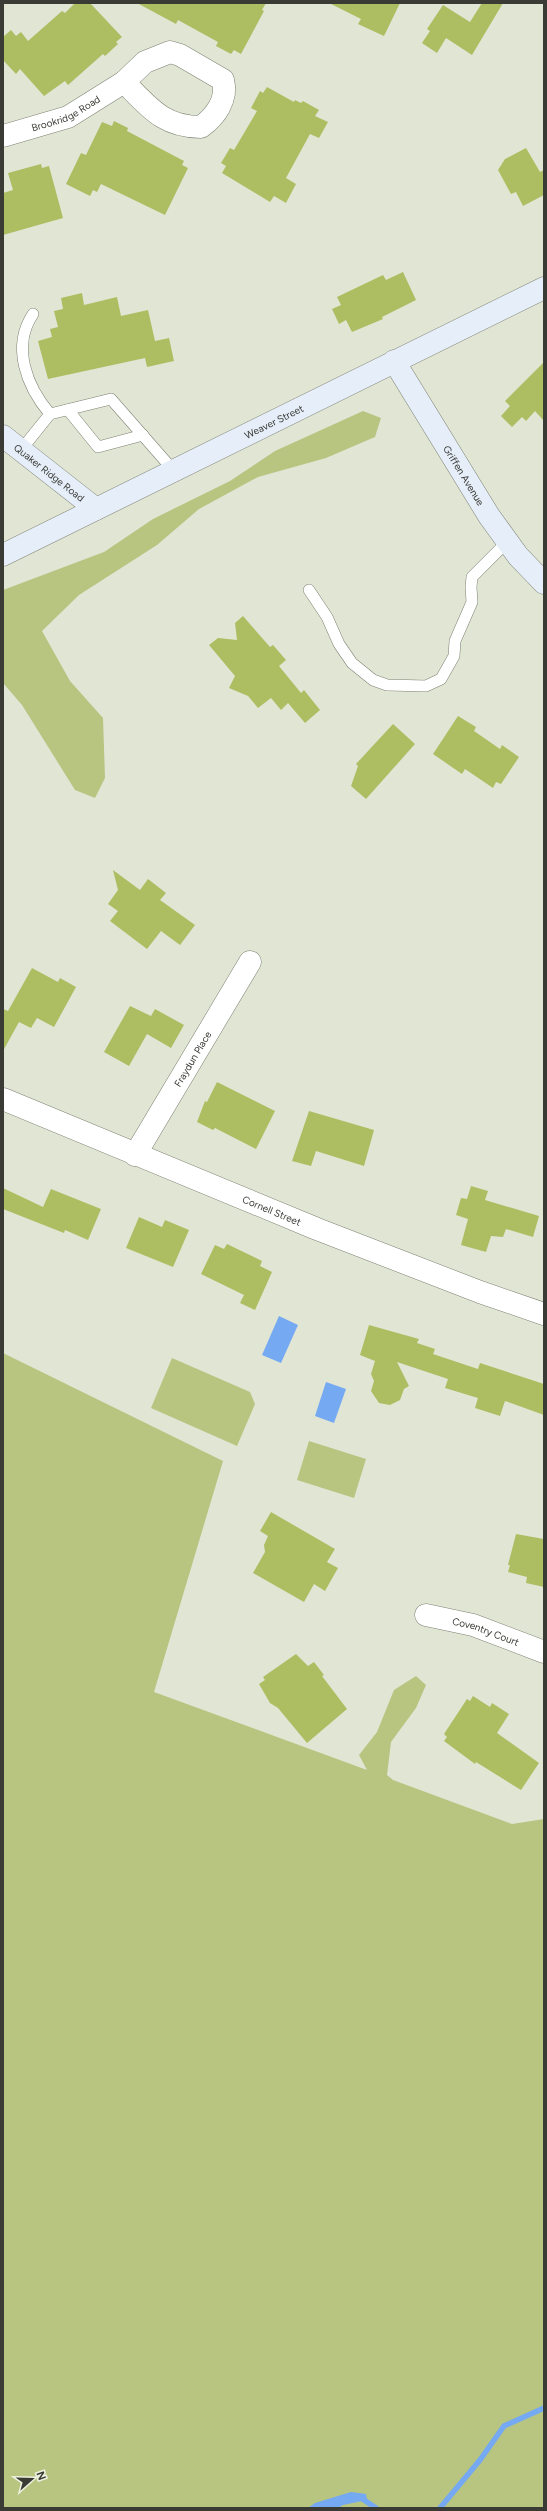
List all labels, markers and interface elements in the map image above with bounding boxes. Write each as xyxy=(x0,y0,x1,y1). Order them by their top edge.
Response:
street label: Brookridge Road xyxy=(30,92,103,134)
street label: Weaver Street xyxy=(242,401,306,441)
street label: Quaker Ridge Road xyxy=(12,441,87,504)
street label: Griffen Avenue xyxy=(441,443,488,508)
street label: Fraydun Place xyxy=(171,1028,214,1089)
street label: Cornell Street xyxy=(241,1192,303,1228)
street label: Coventry Court xyxy=(451,1614,521,1649)
north arrow xyxy=(12,2459,52,2499)
text: N xyxy=(33,2470,48,2482)

